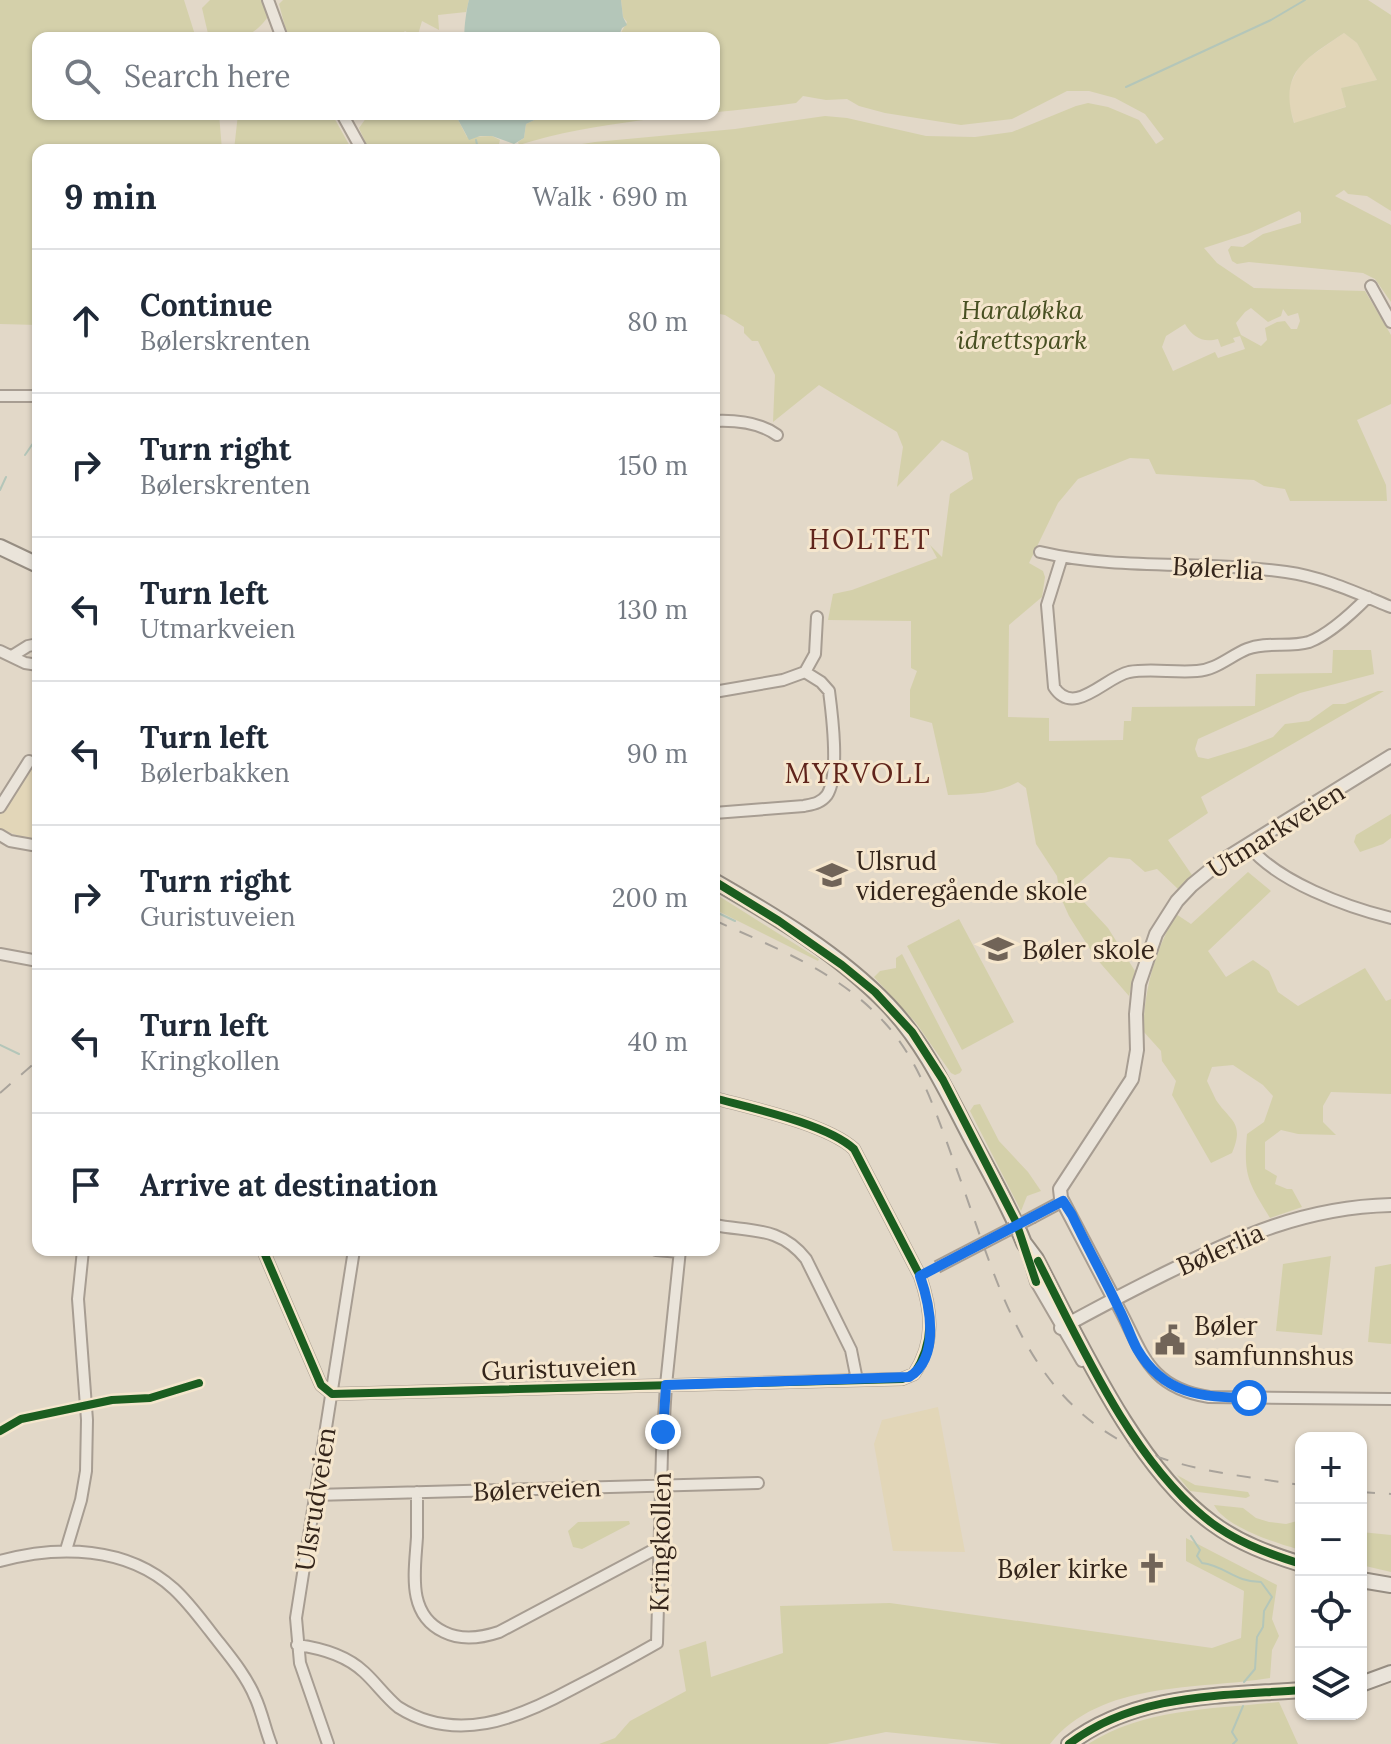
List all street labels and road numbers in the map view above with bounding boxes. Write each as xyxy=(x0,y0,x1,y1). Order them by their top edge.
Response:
street label: Bølerlia xyxy=(1171,549,1265,587)
street label: Utmarkveien xyxy=(1201,775,1351,885)
street label: Bølerlia xyxy=(1171,1215,1269,1283)
street label: Guristuveien xyxy=(481,1349,637,1387)
street label: Ulsrudveien xyxy=(287,1425,343,1573)
street label: Bølerveien xyxy=(472,1470,602,1508)
street label: Kringkollen xyxy=(642,1472,678,1612)

